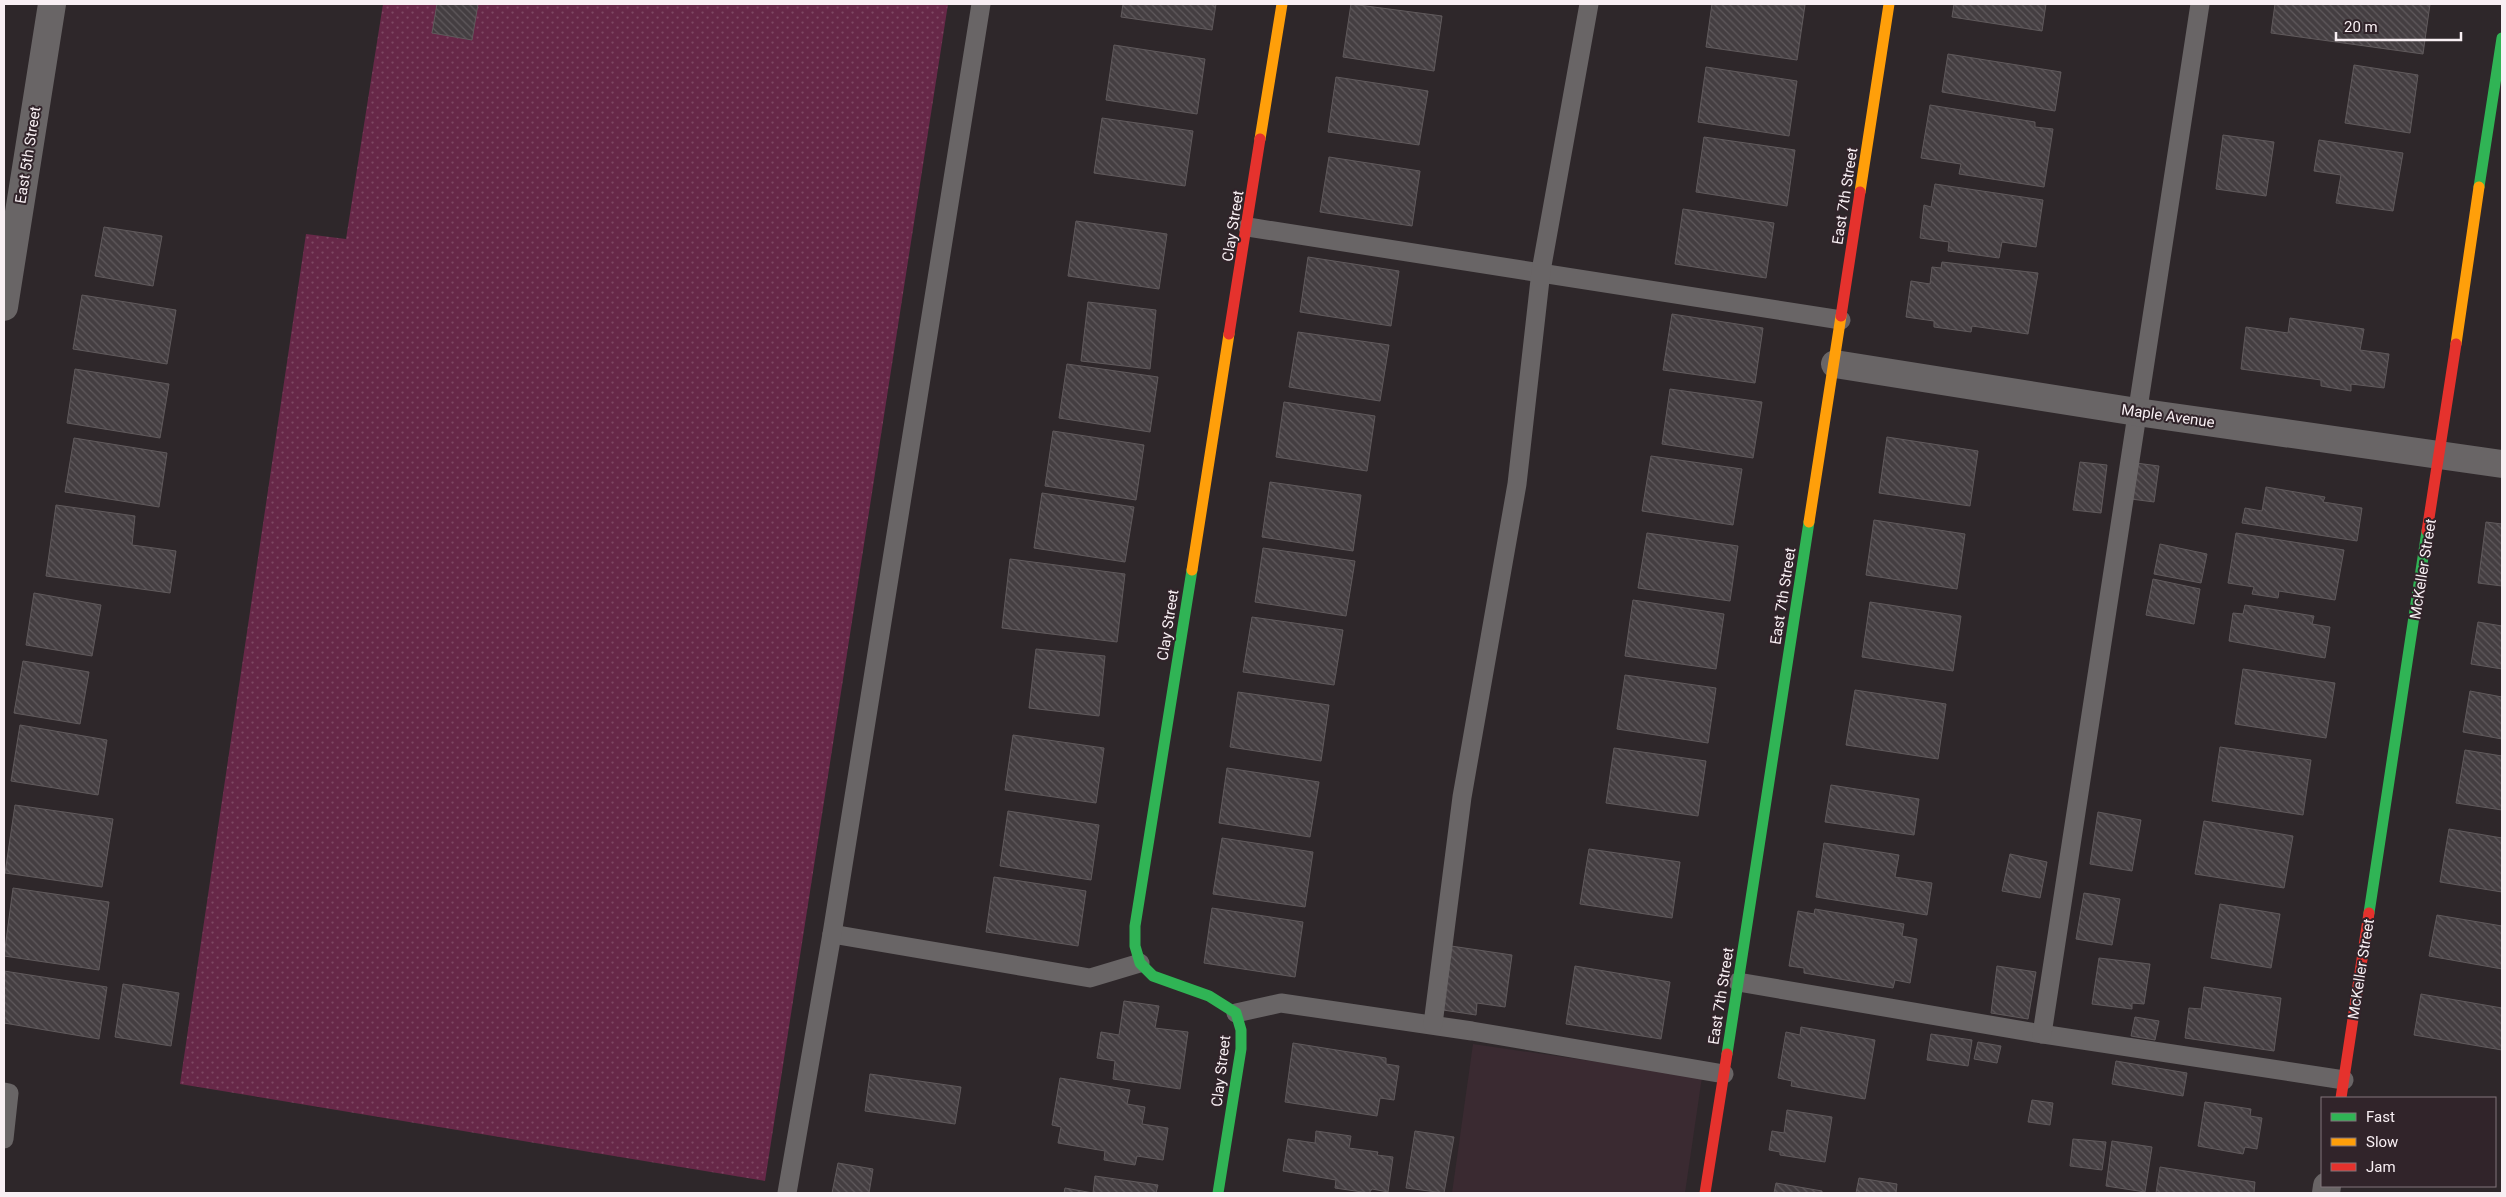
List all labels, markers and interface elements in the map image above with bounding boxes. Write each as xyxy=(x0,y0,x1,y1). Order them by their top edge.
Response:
scale bar xyxy=(2336,10,2461,42)
text: 20 m xyxy=(2344,18,2378,36)
street label: East 5th Street xyxy=(11,105,45,205)
street label: East 7th Street xyxy=(1828,146,1862,246)
street label: Clay Street xyxy=(1218,189,1248,263)
street label: Maple Avenue xyxy=(2120,401,2216,431)
street label: McKeller Street xyxy=(2406,517,2440,621)
street label: East 7th Street xyxy=(1766,546,1800,646)
street label: Clay Street xyxy=(1153,588,1183,662)
street label: McKeller Street xyxy=(2344,917,2378,1021)
street label: East 7th Street xyxy=(1704,946,1738,1046)
street label: Clay Street xyxy=(1208,1034,1234,1108)
legend xyxy=(2321,1097,2496,1187)
text: Fast xyxy=(2366,1108,2395,1126)
text: Slow xyxy=(2366,1133,2398,1151)
text: Jam xyxy=(2366,1158,2396,1176)

